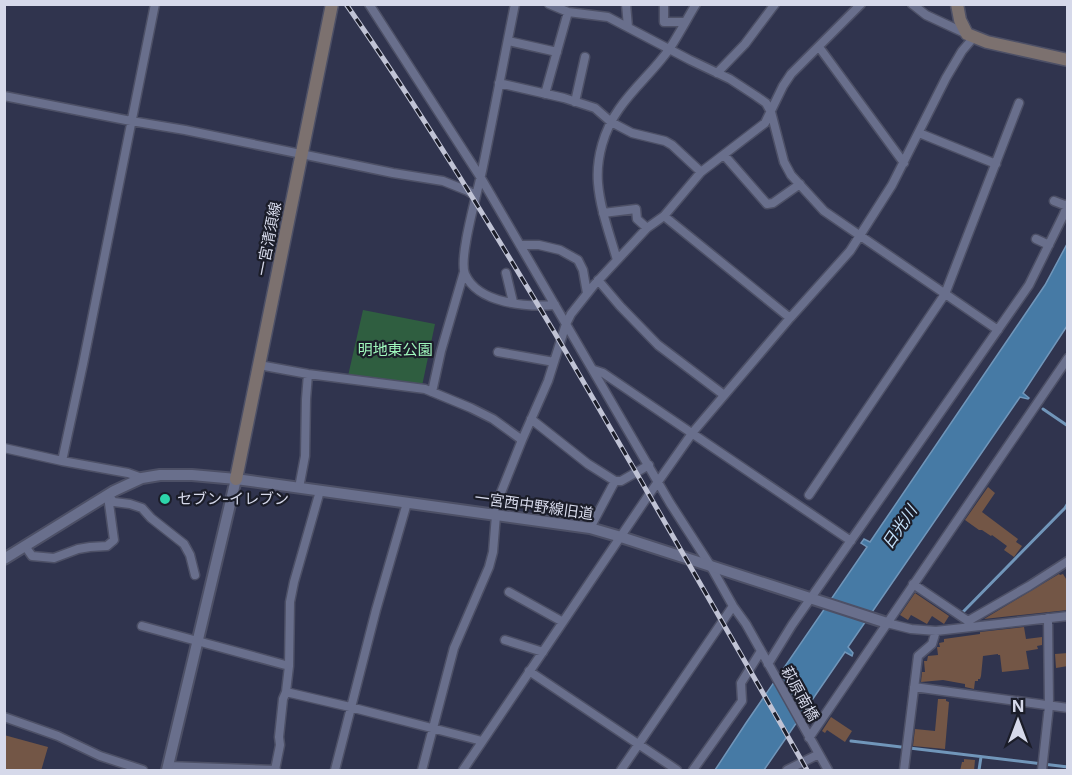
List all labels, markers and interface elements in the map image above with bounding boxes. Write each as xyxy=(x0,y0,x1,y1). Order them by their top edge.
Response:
street label: 一宮清須線 xyxy=(252,200,285,278)
park label: 明地東公園 xyxy=(357,340,433,359)
street label: 一宮西中野線旧道 xyxy=(473,488,595,523)
place label: セブン-イレブン xyxy=(177,489,289,508)
marker: セブン-イレブン xyxy=(158,492,172,506)
water label: 日光川 xyxy=(877,500,922,552)
street label: 萩原南橋 xyxy=(778,663,823,725)
north arrow xyxy=(988,691,1048,751)
text: N xyxy=(1012,696,1024,716)

